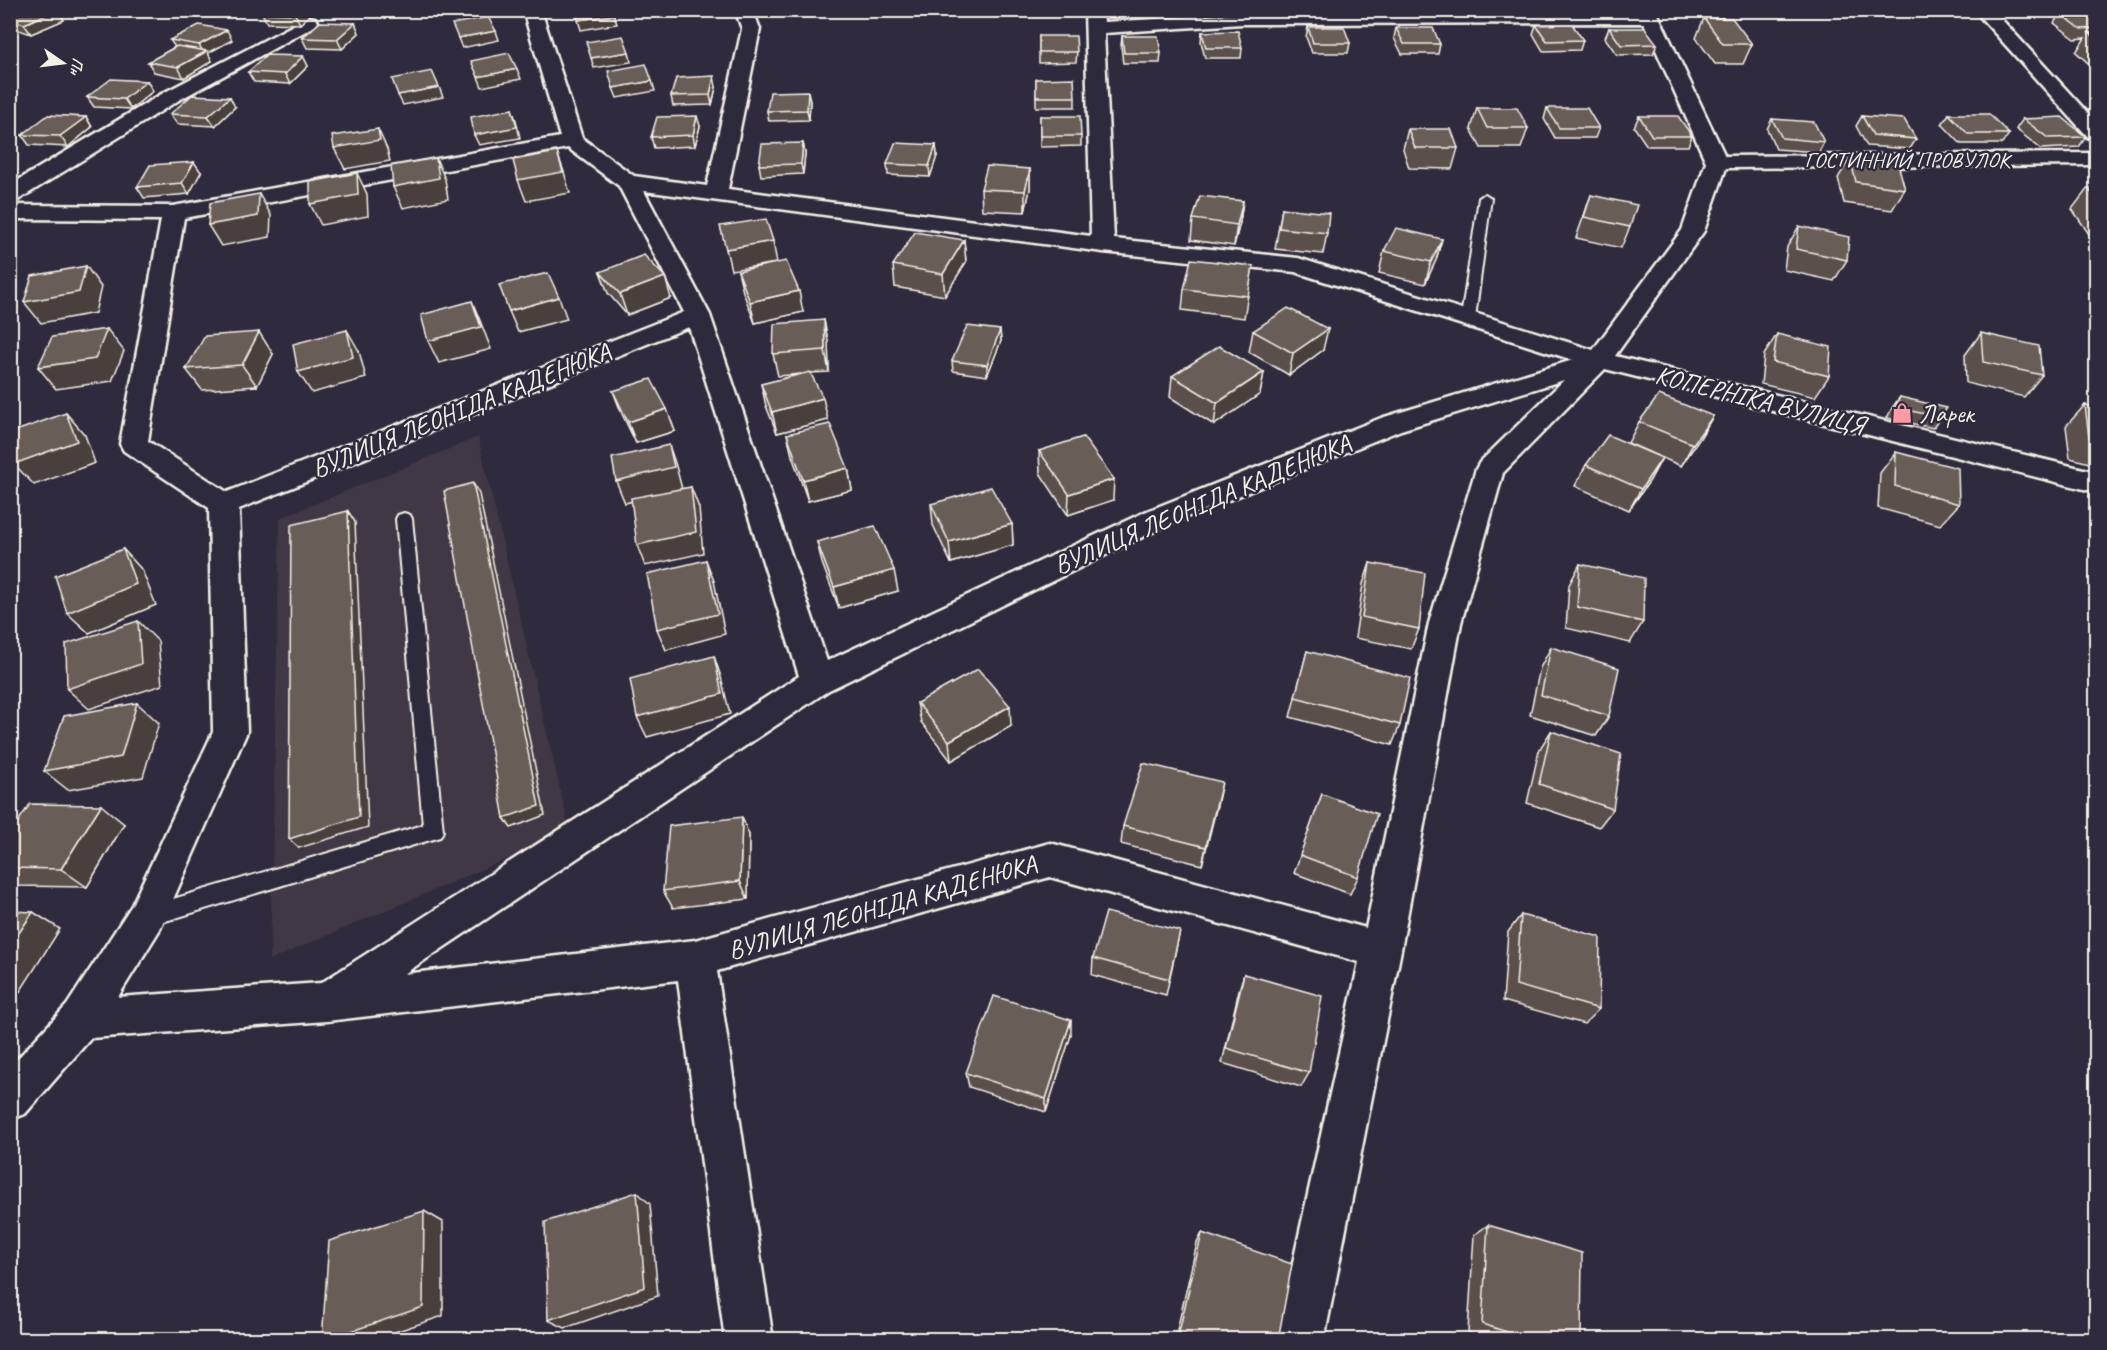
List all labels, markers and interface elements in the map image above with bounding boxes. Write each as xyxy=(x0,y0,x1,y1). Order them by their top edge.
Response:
north arrow xyxy=(33,33,93,93)
text: Пн xyxy=(65,56,88,78)
street label: ГОСТИННИЙ ПРОВУЛОК xyxy=(1805,146,2013,174)
street label: ВУЛИЦЯ ЛЕОНІДА КАДЕНЮКА xyxy=(307,335,616,485)
street label: КОПЕРНІКА ВУЛИЦЯ xyxy=(1652,358,1872,443)
place label: Ларек xyxy=(1919,397,1976,430)
shop icon: Ларек xyxy=(1890,401,1914,425)
street label: ВУЛИЦЯ ЛЕОНІДА КАДЕНЮКА xyxy=(1049,426,1356,582)
street label: ВУЛИЦЯ ЛЕОНІДА КАДЕНЮКА xyxy=(724,847,1041,967)

